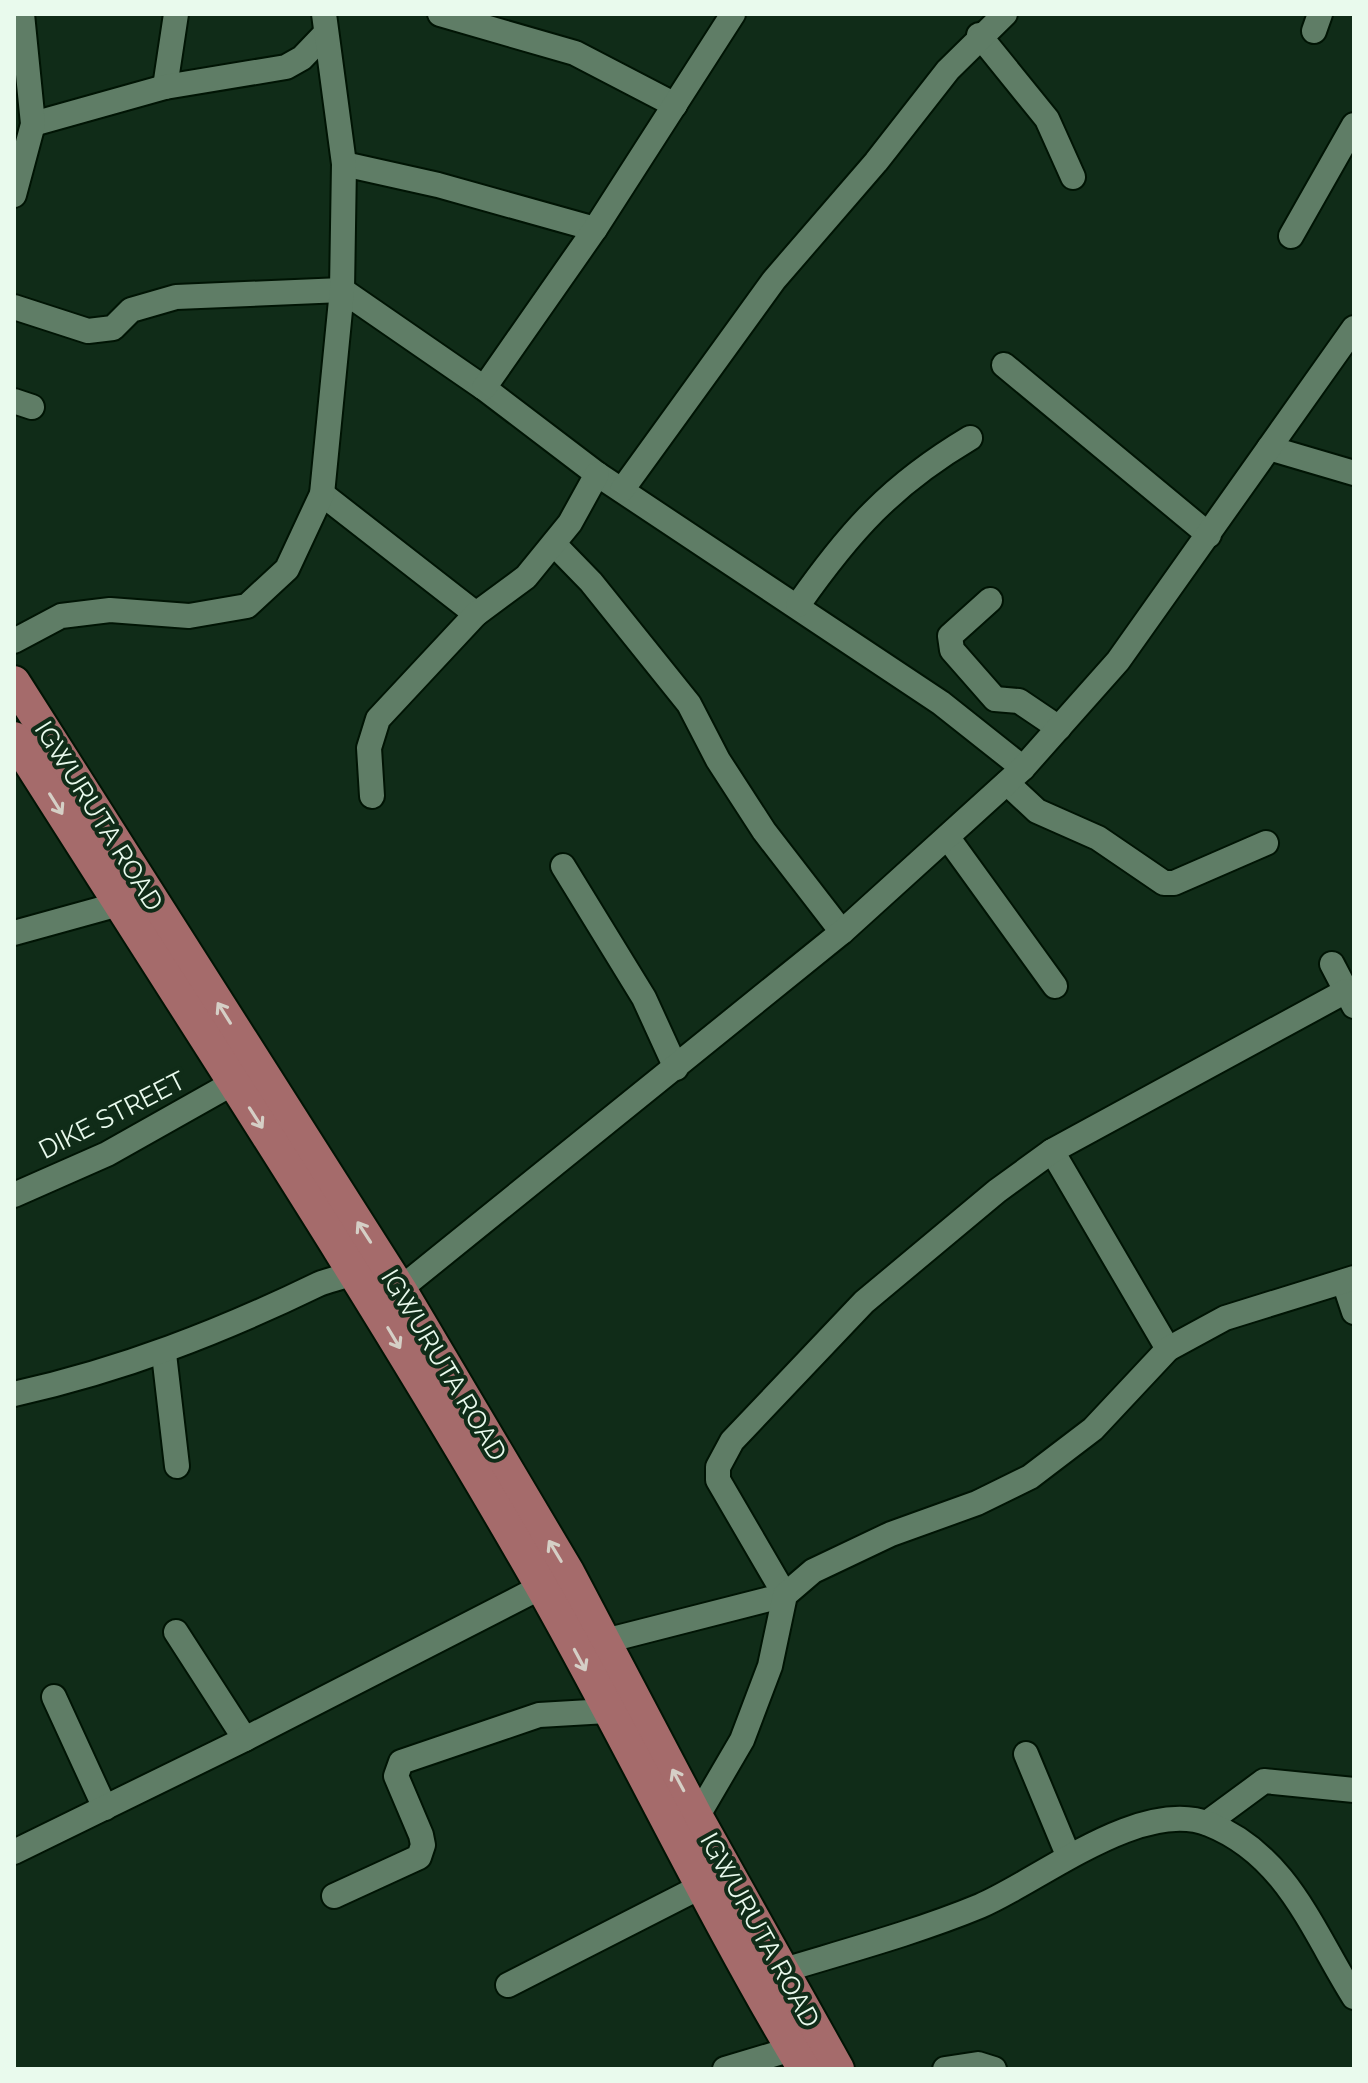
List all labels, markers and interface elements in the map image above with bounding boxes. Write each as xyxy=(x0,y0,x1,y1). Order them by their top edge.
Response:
street label: IGWURUTA ROAD xyxy=(29,716,169,916)
one-way arrow xyxy=(47,793,64,815)
one-way arrow xyxy=(216,1002,232,1025)
street label: DIKE STREET xyxy=(34,1065,190,1165)
one-way arrow xyxy=(248,1106,264,1129)
one-way arrow xyxy=(355,1221,371,1244)
street label: IGWURUTA ROAD xyxy=(375,1264,513,1466)
one-way arrow xyxy=(386,1326,402,1349)
one-way arrow xyxy=(547,1540,563,1563)
one-way arrow xyxy=(573,1648,589,1671)
one-way arrow xyxy=(670,1769,685,1793)
street label: IGWURUTA ROAD xyxy=(694,1828,826,2032)

